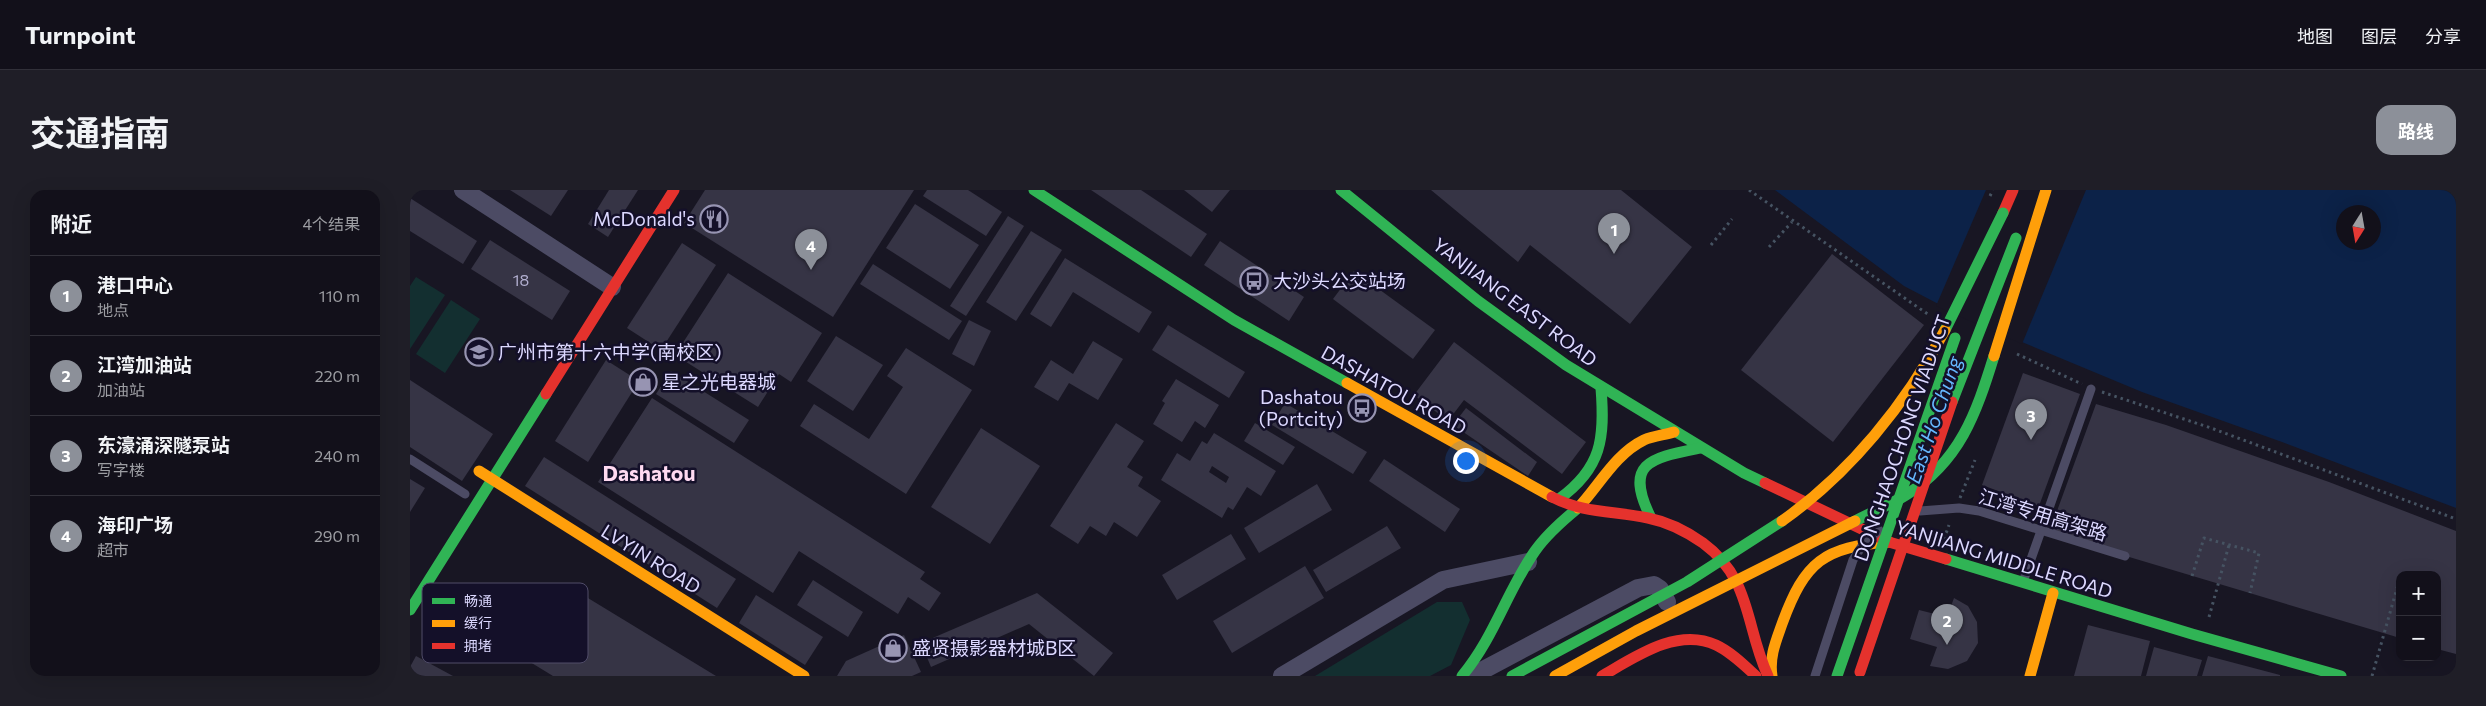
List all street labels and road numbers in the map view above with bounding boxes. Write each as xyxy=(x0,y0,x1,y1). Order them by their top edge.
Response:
street label: YANJIANG EAST ROAD xyxy=(1429,232,1602,371)
street label: DONGHAOCHONG VIADUCT xyxy=(1848,312,1955,564)
street label: DASHATOU ROAD xyxy=(1318,340,1471,439)
street label: 江湾专用高架路 xyxy=(1976,484,2110,545)
street label: YANJIANG MIDDLE ROAD xyxy=(1893,515,2115,603)
street label: LVYIN ROAD xyxy=(597,519,705,598)

